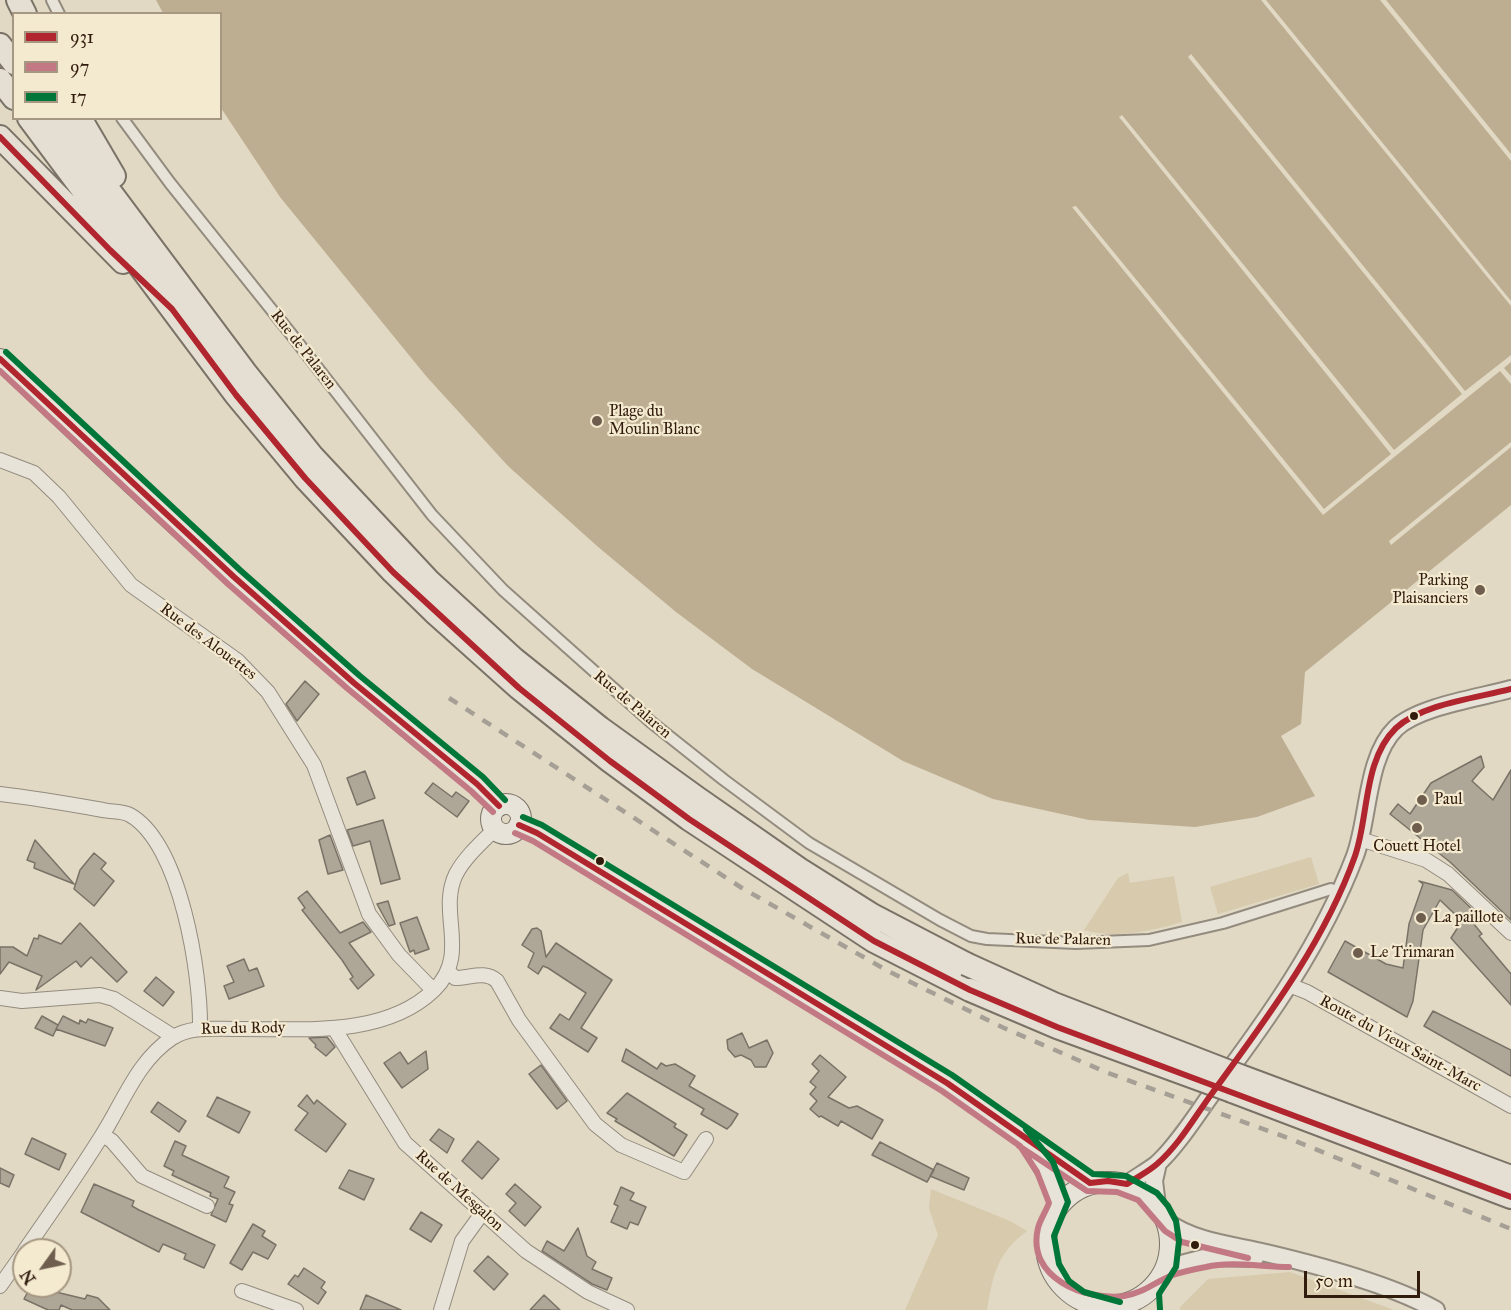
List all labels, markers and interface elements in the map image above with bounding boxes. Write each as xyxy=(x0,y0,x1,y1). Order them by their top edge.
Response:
legend xyxy=(12,12,222,120)
text: 931 xyxy=(70,26,94,48)
text: 97 xyxy=(70,56,89,78)
text: 17 xyxy=(70,86,87,108)
street label: Rue de Palaren xyxy=(266,306,340,394)
place label: Plage du Moulin Blanc xyxy=(609,402,700,440)
marker: Plage du Moulin Blanc xyxy=(590,414,604,428)
place label: Parking Plaisanciers xyxy=(1393,571,1468,609)
marker: Parking Plaisanciers xyxy=(1473,583,1487,597)
street label: Rue des Alouettes xyxy=(156,599,260,685)
street label: Rue de Palaren xyxy=(589,667,675,743)
unlabelled marker xyxy=(1408,710,1420,722)
place label: Paul xyxy=(1434,790,1462,810)
marker: Paul xyxy=(1415,793,1429,807)
marker: Couett Hotel xyxy=(1410,821,1424,835)
place label: Couett Hotel xyxy=(1373,837,1461,857)
unlabelled marker xyxy=(594,855,606,867)
place label: La paillote xyxy=(1433,908,1503,928)
marker: La paillote xyxy=(1414,911,1428,925)
street label: Rue de Palaren xyxy=(1015,930,1111,950)
place label: Le Trimaran xyxy=(1370,943,1455,963)
marker: Le Trimaran xyxy=(1351,946,1365,960)
street label: Route du Vieux Saint-Marc xyxy=(1316,992,1484,1096)
street label: Rue du Rody xyxy=(201,1019,285,1039)
street label: Rue de Mesgalon xyxy=(411,1146,507,1236)
north arrow xyxy=(12,1238,72,1298)
unlabelled marker xyxy=(1189,1239,1201,1251)
scale bar xyxy=(1307,1259,1422,1297)
text: N xyxy=(17,1266,40,1288)
text: 50 m xyxy=(1315,1270,1353,1292)

